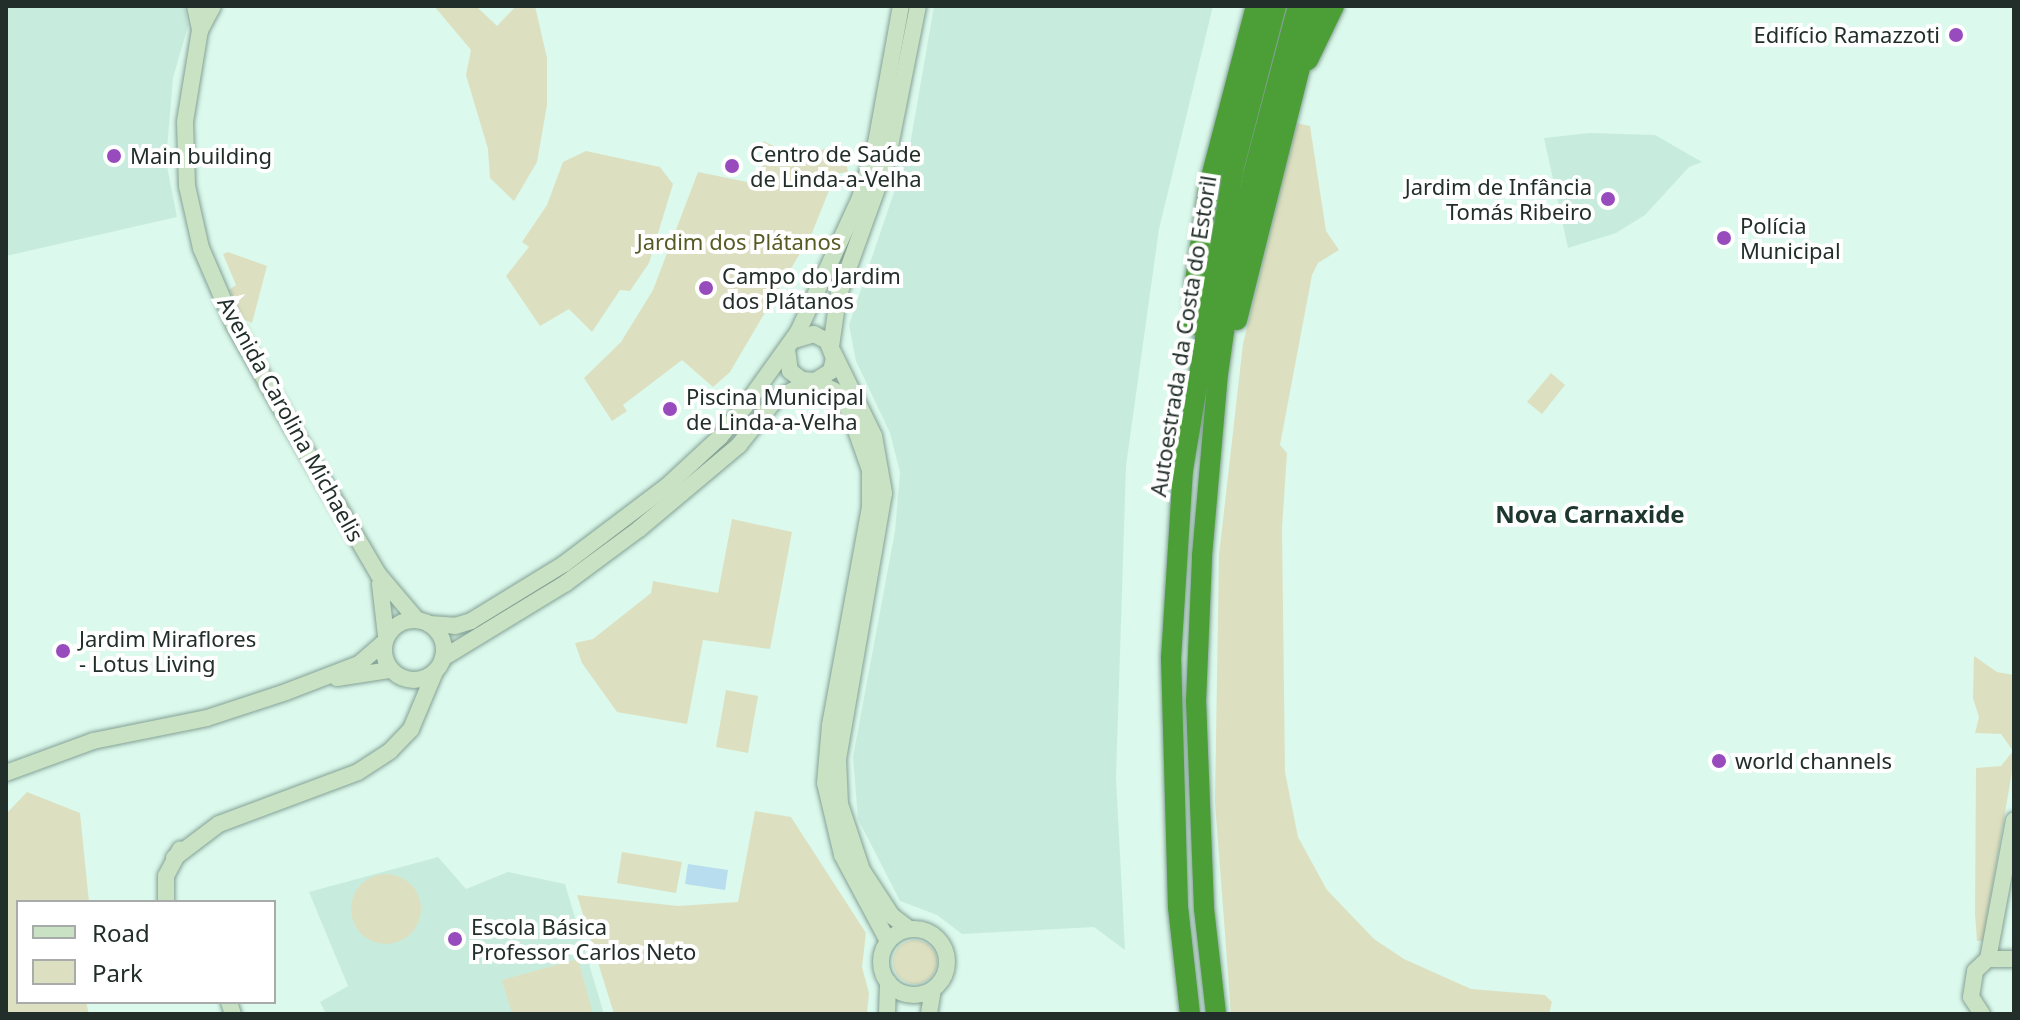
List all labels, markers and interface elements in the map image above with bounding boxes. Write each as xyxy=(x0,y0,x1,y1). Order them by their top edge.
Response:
place label: Edifício Ramazzoti xyxy=(1754,22,1940,48)
marker: Edifício Ramazzoti xyxy=(1947,26,1965,44)
place label: Centro de Saúde de Linda-a-Velha xyxy=(750,140,922,192)
place label: Main building xyxy=(130,143,272,169)
marker: Main building xyxy=(105,147,123,165)
marker: Centro de Saúde de Linda-a-Velha xyxy=(721,155,743,177)
place label: Jardim de Infância Tomás Ribeiro xyxy=(1405,173,1592,224)
street label: Autoestrada da Costa do Estoril xyxy=(1145,174,1221,498)
marker: Jardim de Infância Tomás Ribeiro xyxy=(1599,190,1617,208)
place label: Polícia Municipal xyxy=(1740,212,1841,264)
park label: Jardim dos Plátanos xyxy=(637,229,841,255)
marker: Polícia Municipal xyxy=(1715,229,1733,247)
place label: Campo do Jardim dos Plátanos xyxy=(722,262,901,314)
marker: Campo do Jardim dos Plátanos xyxy=(697,279,715,297)
street label: Avenida Carolina Michaelis xyxy=(213,292,369,546)
place label: Piscina Municipal de Linda-a-Velha xyxy=(686,383,864,434)
marker: Piscina Municipal de Linda-a-Velha xyxy=(661,400,679,418)
district label: Nova Carnaxide xyxy=(1495,500,1685,528)
place label: Jardim Miraflores - Lotus Living xyxy=(79,625,256,676)
marker: Jardim Miraflores - Lotus Living xyxy=(54,642,72,660)
place label: world channels xyxy=(1735,748,1892,774)
marker: world channels xyxy=(1710,752,1728,770)
legend xyxy=(16,900,276,1004)
place label: Escola Básica Professor Carlos Neto xyxy=(471,913,696,964)
text: Road xyxy=(92,916,150,949)
marker: Escola Básica Professor Carlos Neto xyxy=(446,930,464,948)
text: Park xyxy=(92,956,143,989)

